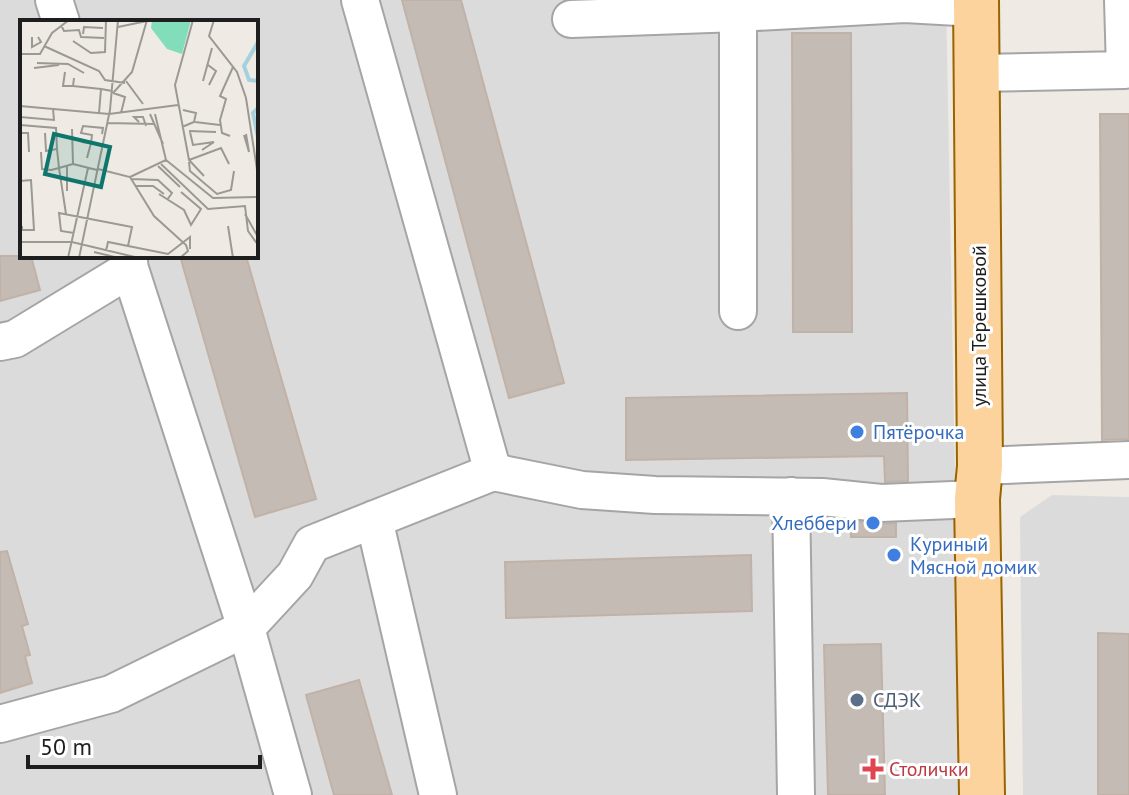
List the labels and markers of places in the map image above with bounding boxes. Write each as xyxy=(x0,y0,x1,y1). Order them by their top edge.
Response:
place label: Пятёрочка xyxy=(873,419,964,445)
marker: Пятёрочка xyxy=(848,423,866,441)
place label: Хлеббери xyxy=(772,510,857,536)
marker: Хлеббери xyxy=(864,514,882,532)
place label: Куриный Мясной домик xyxy=(910,531,1037,580)
marker: Куриный Мясной домик xyxy=(885,546,903,564)
place label: СДЭК xyxy=(873,687,921,713)
marker: СДЭК xyxy=(848,691,866,709)
place label: Столички xyxy=(889,756,969,782)
marker: Столички xyxy=(864,760,882,778)

